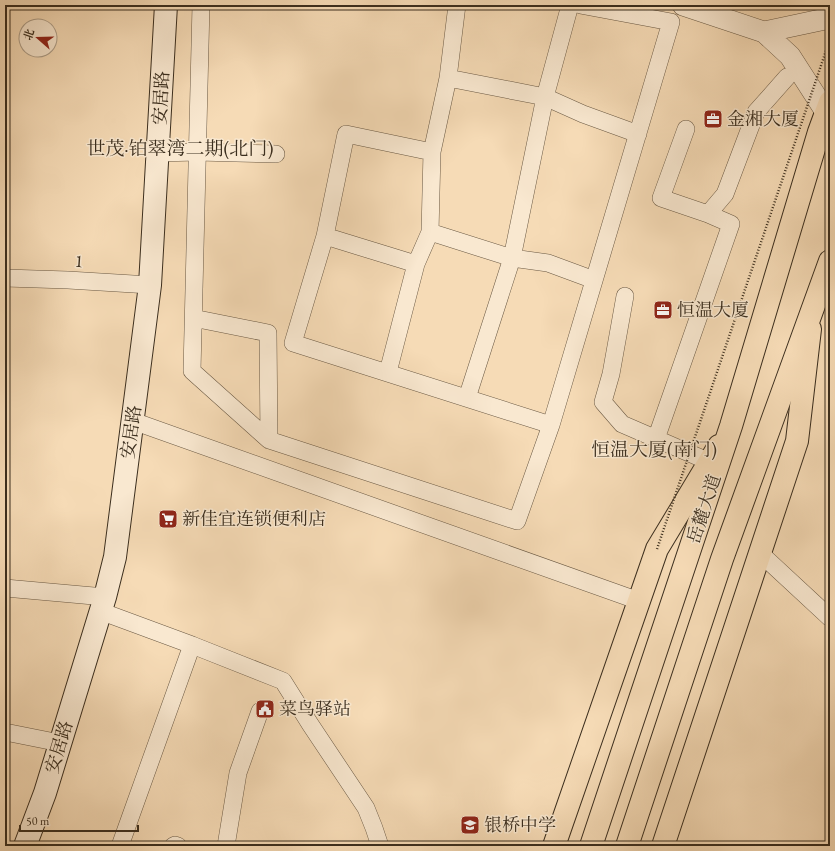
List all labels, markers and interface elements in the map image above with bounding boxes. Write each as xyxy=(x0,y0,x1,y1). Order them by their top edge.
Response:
north arrow xyxy=(18,18,58,58)
text: 北 xyxy=(20,27,37,42)
street label: 安居路 xyxy=(148,70,173,126)
place label: 金湘大厦 xyxy=(727,107,799,130)
office icon: 金湘大厦 xyxy=(702,108,724,130)
district label: 世茂·铂翠湾二期(北门) xyxy=(87,136,273,161)
street label: 1 xyxy=(74,249,84,272)
place label: 恒温大厦 xyxy=(677,298,749,321)
office icon: 恒温大厦 xyxy=(652,299,674,321)
street label: 安居路 xyxy=(115,404,146,460)
district label: 恒温大厦(南门) xyxy=(591,437,717,462)
street label: 岳麓大道 xyxy=(681,471,726,547)
place label: 新佳宜连锁便利店 xyxy=(182,507,326,530)
supermarket icon: 新佳宜连锁便利店 xyxy=(157,508,179,530)
place label: 菜鸟驿站 xyxy=(279,697,351,720)
public building icon: 菜鸟驿站 xyxy=(254,698,276,720)
street label: 安居路 xyxy=(40,718,77,776)
scale bar xyxy=(20,807,138,833)
text: 50 m xyxy=(26,813,50,829)
place label: 银桥中学 xyxy=(484,813,556,836)
school or university icon: 银桥中学 xyxy=(459,814,481,836)

